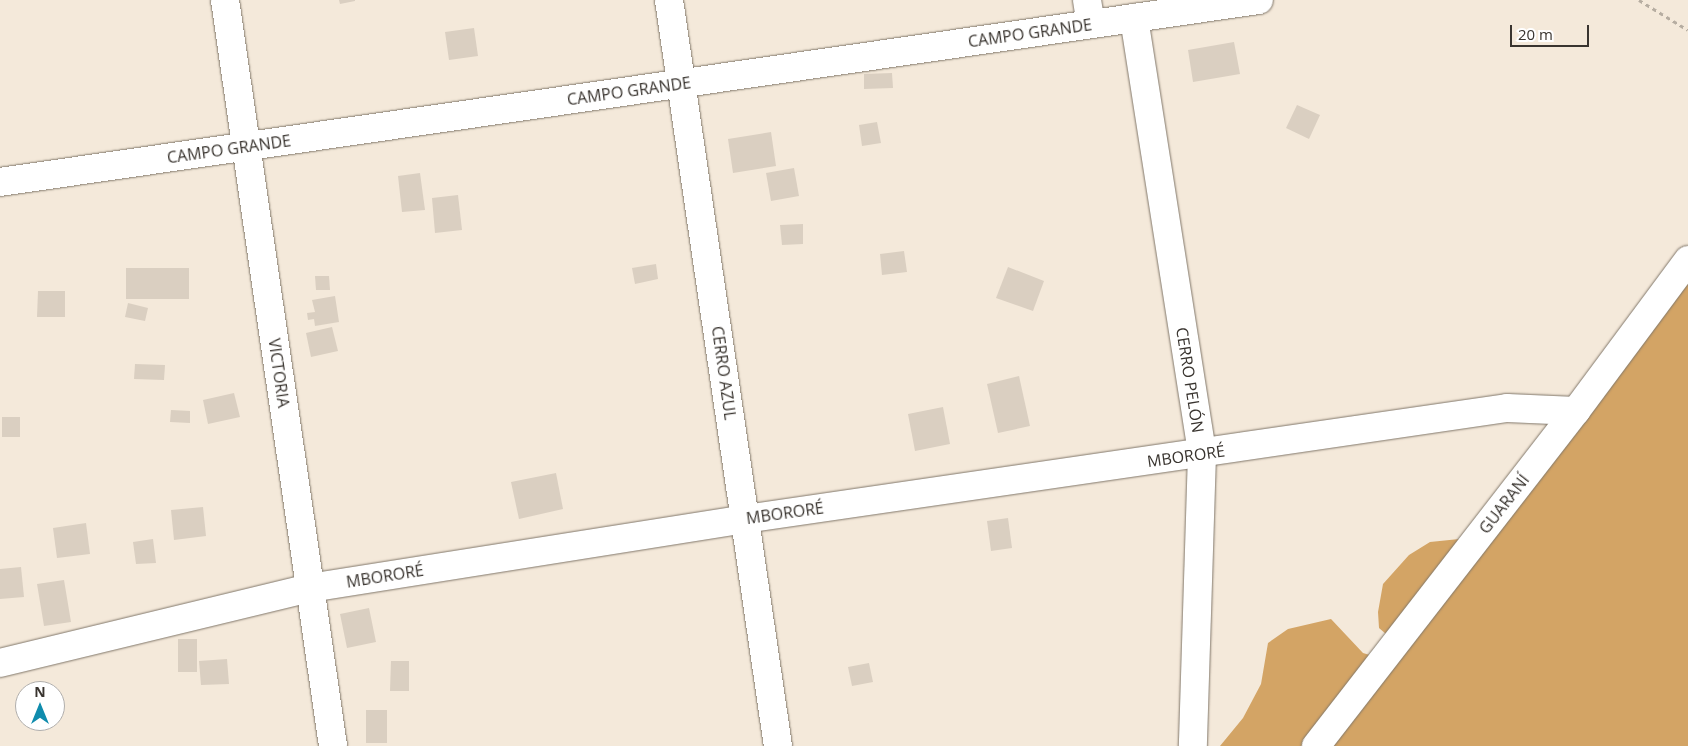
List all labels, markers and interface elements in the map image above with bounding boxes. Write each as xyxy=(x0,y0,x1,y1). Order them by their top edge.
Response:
street label: CAMPO GRANDE xyxy=(967,15,1093,51)
scale bar xyxy=(1513,15,1592,47)
text: 20 m xyxy=(1518,24,1553,44)
street label: CAMPO GRANDE xyxy=(566,73,692,109)
street label: CAMPO GRANDE xyxy=(166,131,292,167)
street label: CERRO AZUL xyxy=(708,325,740,421)
street label: CERRO PELÓN xyxy=(1172,326,1208,434)
street label: VICTORIA xyxy=(265,337,293,409)
street label: MBORORÉ xyxy=(1146,441,1226,471)
street label: GUARANÍ xyxy=(1475,471,1533,537)
street label: MBORORÉ xyxy=(745,498,825,528)
street label: MBORORÉ xyxy=(345,560,425,592)
north arrow xyxy=(15,681,65,731)
text: N xyxy=(34,682,46,701)

